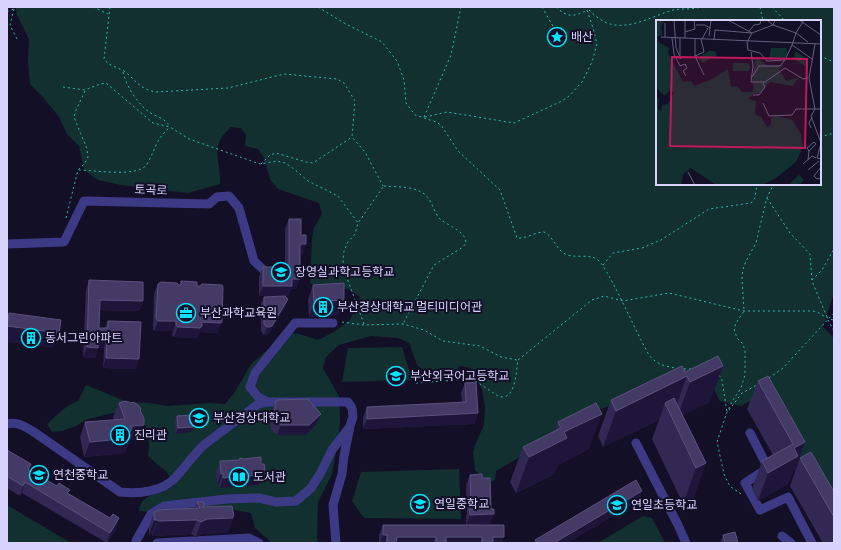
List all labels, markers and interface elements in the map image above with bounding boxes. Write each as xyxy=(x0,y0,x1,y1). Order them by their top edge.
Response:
inset map xyxy=(656,20,821,185)
place icon: 배산 xyxy=(546,26,568,48)
place label: 배산 xyxy=(571,30,593,44)
street label: 토곡로 xyxy=(134,182,168,198)
school or university icon: 장영실과학고등학교 xyxy=(270,261,292,283)
place label: 장영실과학고등학교 xyxy=(295,265,394,279)
building icon: 부산경상대학교 멀티미디어관 xyxy=(312,296,334,318)
place label: 부산경상대학교 멀티미디어관 xyxy=(337,300,482,314)
office icon: 부산과학교육원 xyxy=(175,302,197,324)
place label: 부산과학교육원 xyxy=(200,306,277,320)
building icon: 동서그린아파트 xyxy=(20,327,42,349)
place label: 동서그린아파트 xyxy=(45,331,122,345)
school or university icon: 부산외국어고등학교 xyxy=(385,365,407,387)
place label: 부산외국어고등학교 xyxy=(410,369,509,383)
school or university icon: 부산경상대학교 xyxy=(188,407,210,429)
place label: 부산경상대학교 xyxy=(213,411,290,425)
building icon: 진리관 xyxy=(109,424,131,446)
place label: 진리관 xyxy=(134,428,167,442)
school or university icon: 연천중학교 xyxy=(28,464,50,486)
library icon: 도서관 xyxy=(228,466,250,488)
place label: 연천중학교 xyxy=(53,468,108,482)
place label: 도서관 xyxy=(253,470,286,484)
school or university icon: 연일중학교 xyxy=(409,493,431,515)
school or university icon: 연일초등학교 xyxy=(606,494,628,516)
place label: 연일중학교 xyxy=(434,497,489,511)
place label: 연일초등학교 xyxy=(631,498,697,512)

